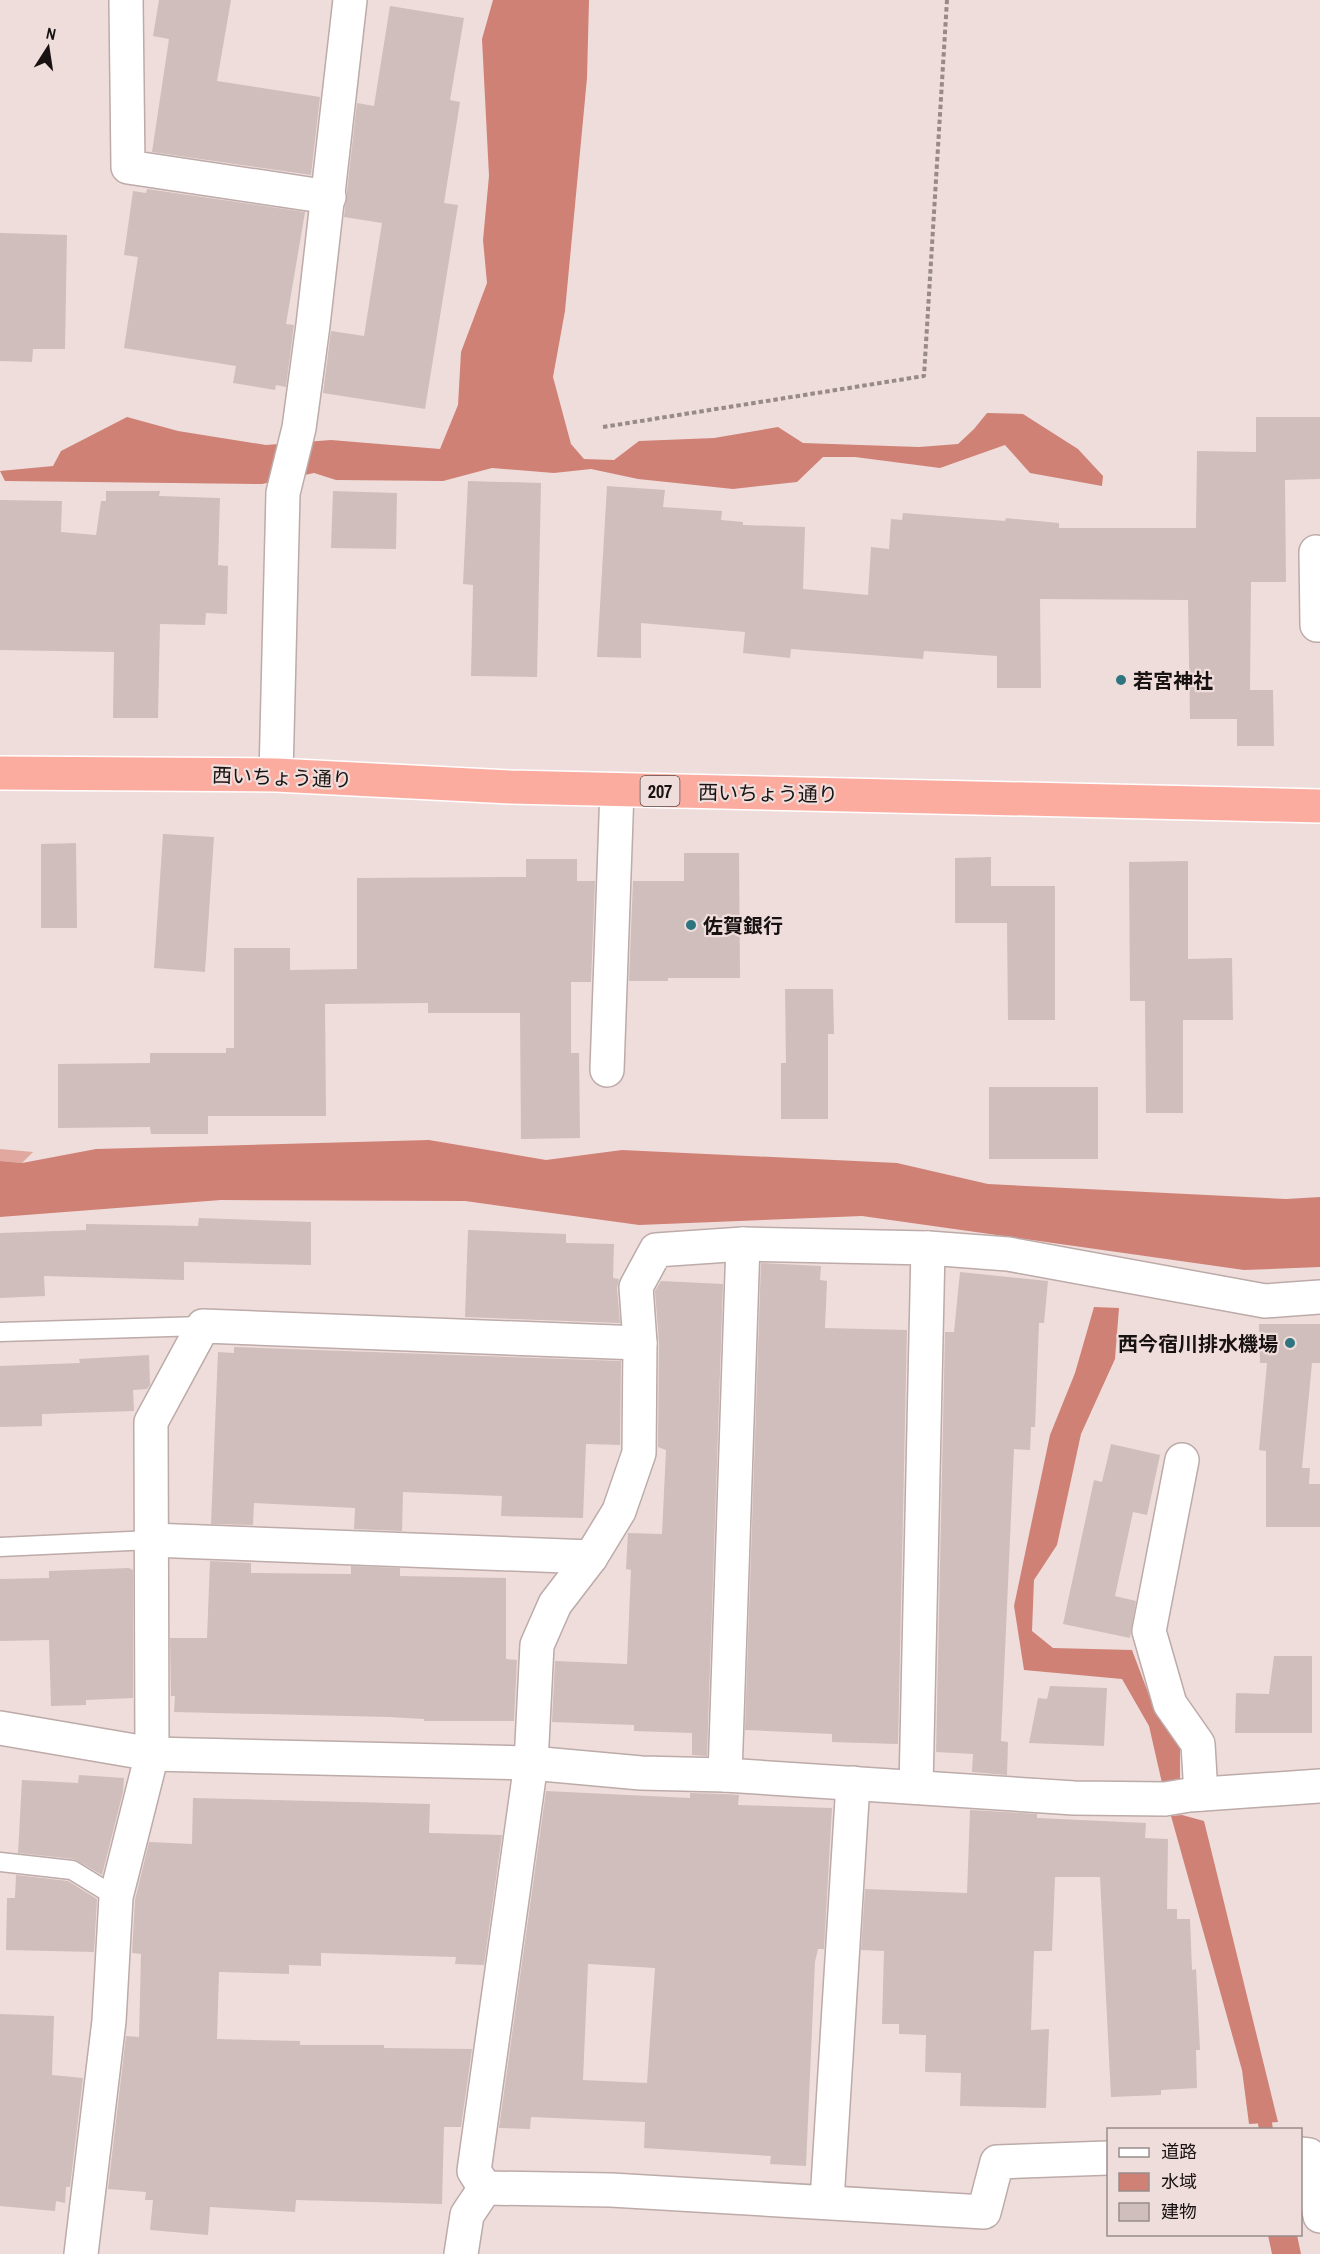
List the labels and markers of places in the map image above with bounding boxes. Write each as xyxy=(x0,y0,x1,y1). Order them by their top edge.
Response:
place label: 若宮神社 xyxy=(1133,667,1213,694)
marker: 若宮神社 xyxy=(1114,673,1128,687)
place label: 佐賀銀行 xyxy=(703,912,783,939)
marker: 佐賀銀行 xyxy=(684,918,698,932)
place label: 西今宿川排水機場 xyxy=(1118,1330,1278,1357)
marker: 西今宿川排水機場 xyxy=(1283,1336,1297,1350)

